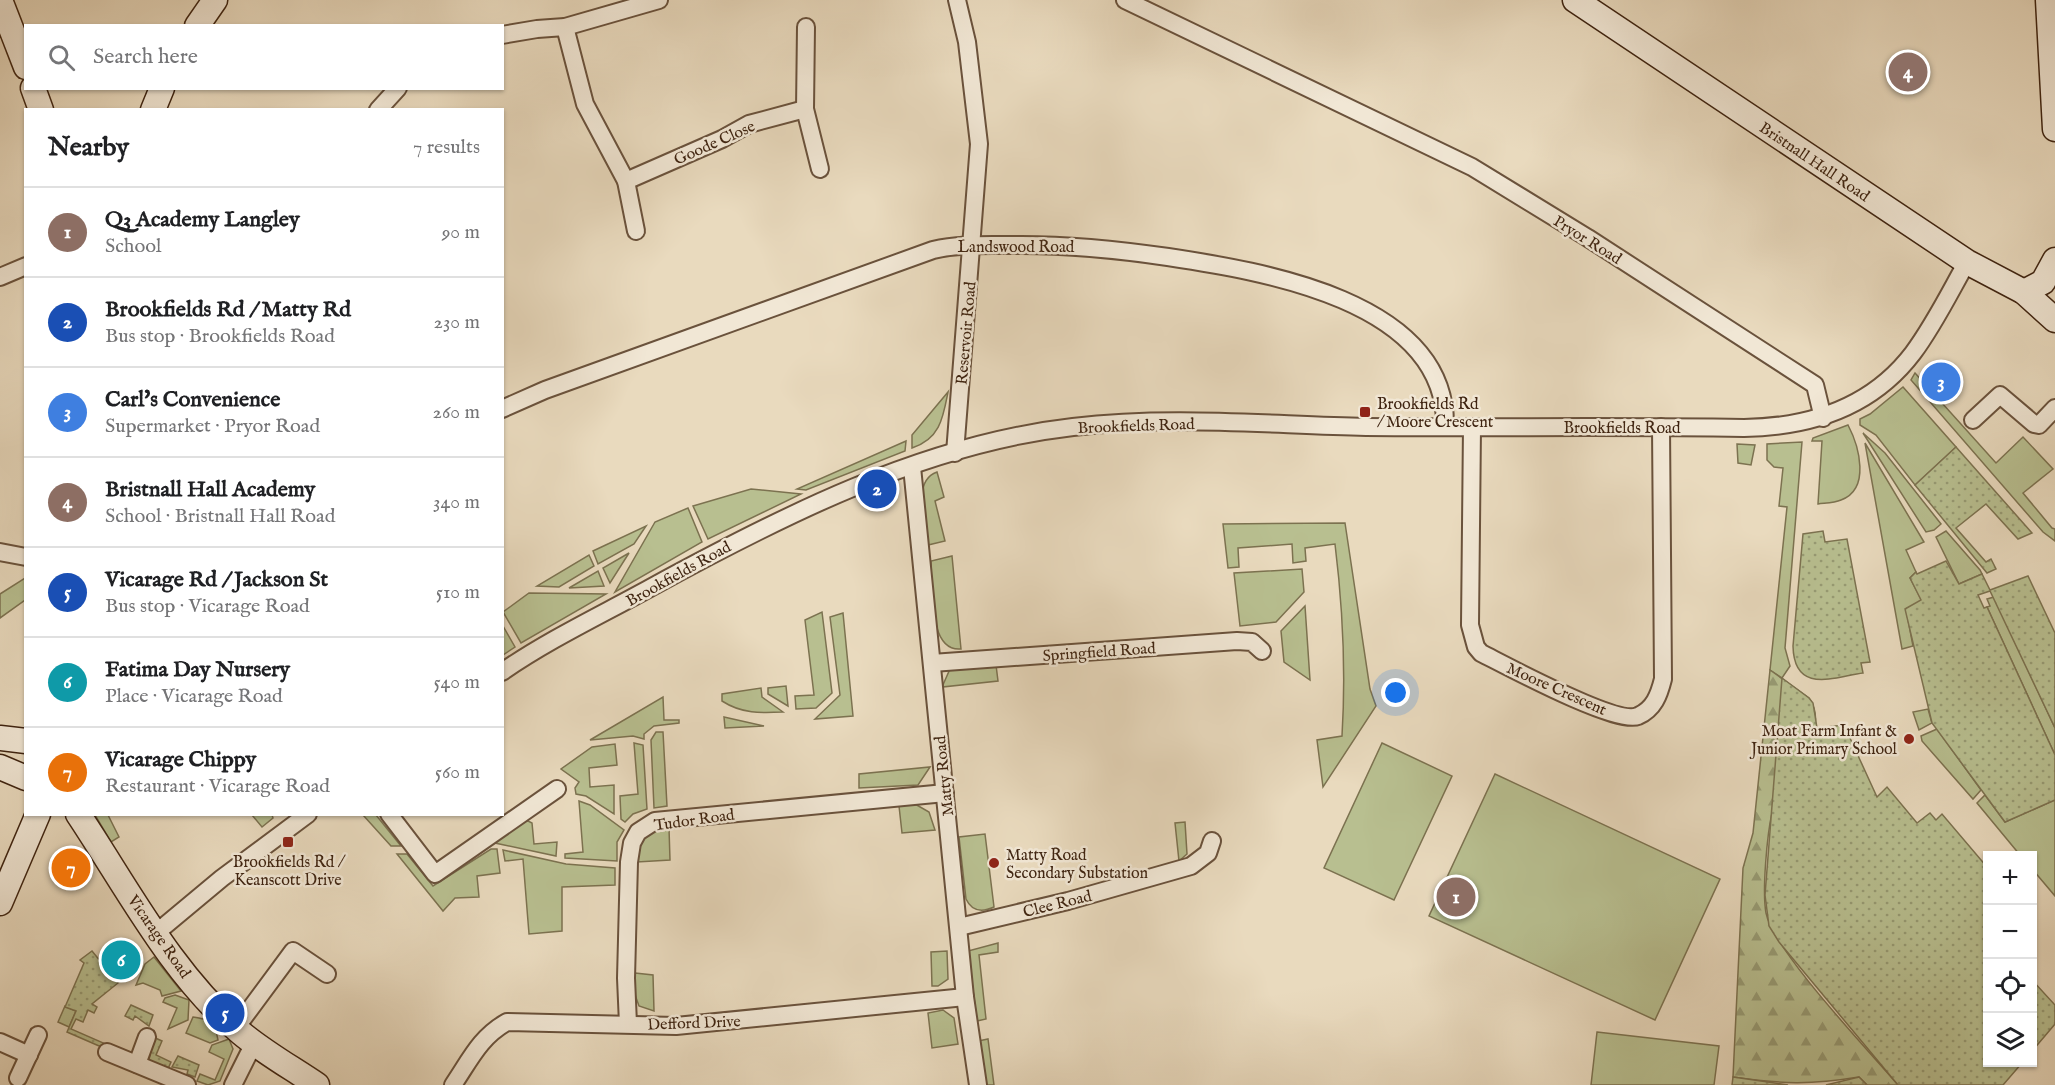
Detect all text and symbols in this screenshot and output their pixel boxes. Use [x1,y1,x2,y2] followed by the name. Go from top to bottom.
[24,24,504,90] search box
[45,41,78,74] icon: search
[93,43,198,71] text: Search here
[1888,50,1928,94] pin: 4
[671,117,758,171] street label: Goode Close
[1755,118,1873,207] street label: Bristnall Hall Road
[48,131,129,164] text: Nearby
[413,135,480,160] text: 7 results
[105,206,300,234] text: Q3 Academy Langley
[1549,212,1625,270] street label: Pryor Road
[64,220,71,245] text: 1
[442,220,480,245] text: 90 m
[105,234,161,259] text: School
[958,238,1075,258] street label: Landswood Road
[953,280,982,386] street label: Reservoir Road
[105,296,351,324] text: Brookfields Rd / Matty Rd
[63,310,72,335] text: 2
[434,310,480,335] text: 230 m
[105,324,335,349] text: Bus stop · Brookfields Road
[1922,360,1960,404] pin: 3
[105,386,280,414] text: Carl's Convenience
[1377,395,1494,433] place label: Brookfields Rd / Moore Crescent
[64,400,71,425] text: 3
[433,400,480,425] text: 260 m
[1358,405,1372,419] marker: Brookfields Rd / Moore Crescent
[105,414,320,439] text: Supermarket · Pryor Road
[1077,415,1195,439] street label: Brookfields Road
[1564,419,1681,439] street label: Brookfields Road
[858,466,896,512] pin: 2
[105,476,315,504] text: Bristnall Hall Academy
[63,490,72,515] text: 4
[433,490,480,515] text: 340 m
[105,504,335,529] text: School · Bristnall Hall Road
[623,537,735,612] street label: Brookfields Road
[105,566,328,594] text: Vicarage Rd / Jackson St
[64,580,71,605] text: 5
[436,580,480,605] text: 510 m
[105,594,310,619] text: Bus stop · Vicarage Road
[1042,639,1157,667] street label: Springfield Road
[105,656,290,684] text: Fatima Day Nursery
[1503,659,1610,721] street label: Moore Crescent
[63,670,72,695] text: 6
[433,670,480,695] text: 540 m
[1381,678,1410,707] your location
[105,684,283,709] text: Place · Vicarage Road
[1749,722,1898,760] place label: Moat Farm Infant & Junior Primary School
[1902,732,1916,746] marker: Moat Farm Infant & Junior Primary School
[931,734,959,817] street label: Matty Road
[105,746,256,774] text: Vicarage Chippy
[63,760,72,785] text: 7
[435,760,480,785] text: 560 m
[105,774,330,799] text: Restaurant · Vicarage Road
[653,805,736,837] street label: Tudor Road
[281,835,295,849] marker: Brookfields Rd / Keanscott Drive
[52,846,90,890] pin: 7
[1006,846,1149,884] place label: Matty Road Secondary Substation
[1983,851,2037,1067] map controls
[1983,851,2037,905] button: +
[233,853,346,891] place label: Brookfields Rd / Keanscott Drive
[987,856,1001,870] marker: Matty Road Secondary Substation
[1436,874,1476,920] pin: 1
[1021,887,1094,923] street label: Clee Road
[122,891,195,983] street label: Vicarage Road
[1983,905,2037,959] button: −
[102,938,140,982] pin: 6
[1983,959,2037,1013] button: locate
[206,990,244,1036] pin: 5
[647,1012,741,1036] street label: Defford Drive
[1983,1013,2037,1067] button: layers

